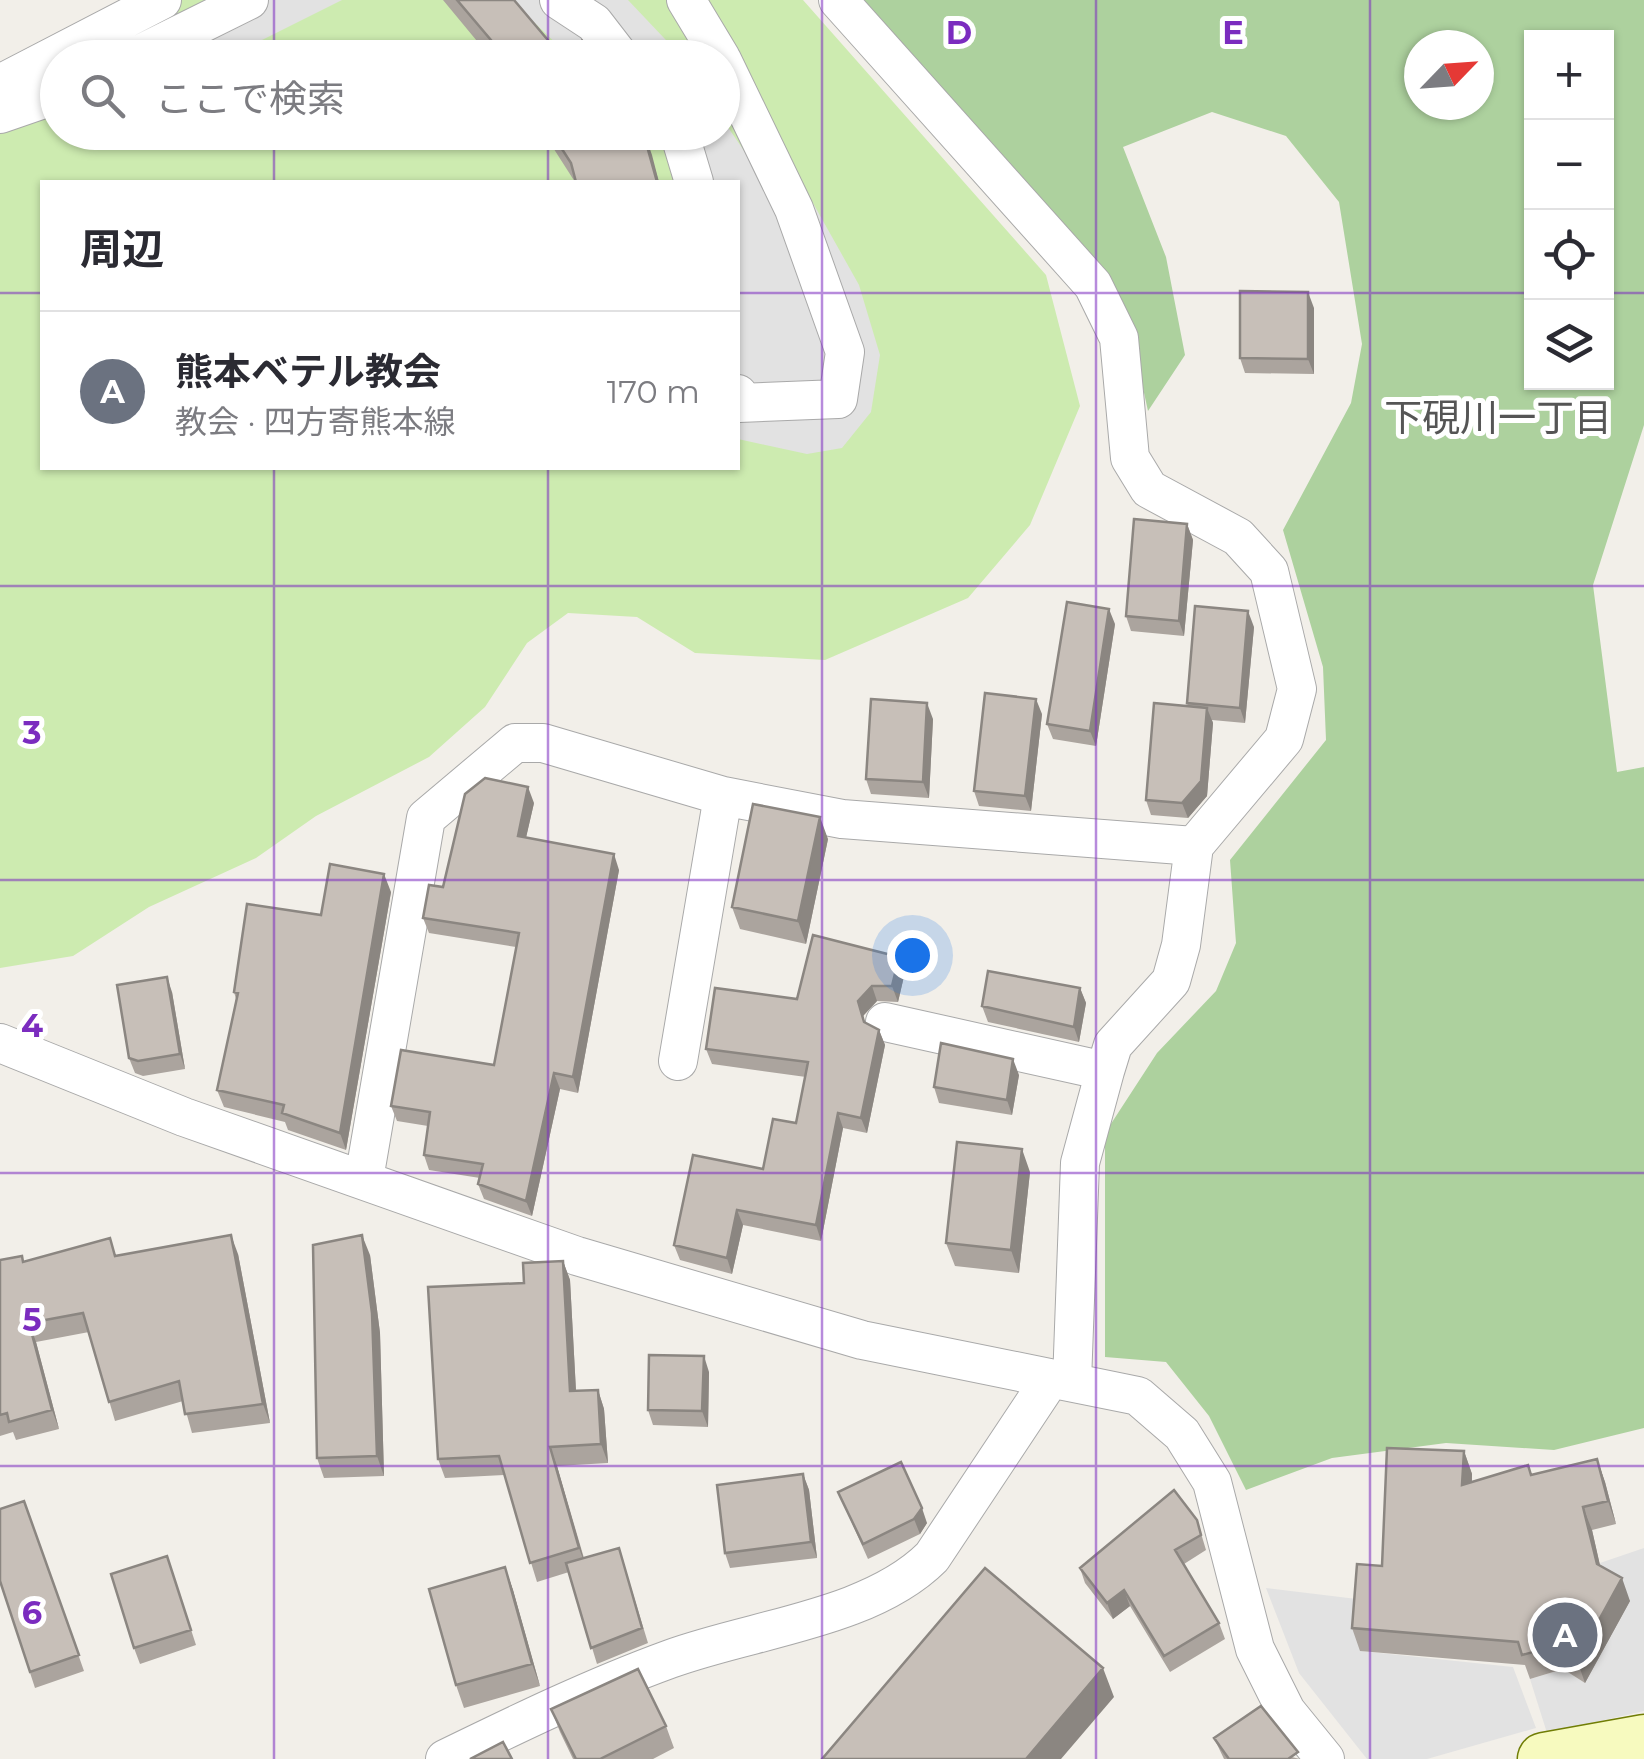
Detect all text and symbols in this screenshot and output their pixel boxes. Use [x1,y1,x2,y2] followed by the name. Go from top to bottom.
[946,13,972,52] text: D
[1222,13,1244,52] text: E
[1404,30,1494,120] north arrow
[1524,30,1614,390] map controls
[1524,30,1614,120] button: +
[40,40,740,150] search box
[75,68,130,123] icon: search
[155,75,345,122] text: ここで検索
[1524,120,1614,210] button: −
[1524,210,1614,300] button: locate
[80,223,164,275] text: 周辺
[1524,300,1614,390] button: layers
[175,348,441,395] text: 熊本ベテル教会
[100,372,125,411] text: A
[607,372,700,411] text: 170 m
[1384,394,1612,441] district label: 下硯川一丁目
[175,402,456,441] text: 教会 · 四方寄熊本線
[22,713,41,752] text: 3
[887,930,938,981] your location
[21,1006,43,1045] text: 4
[22,1300,42,1339] text: 5
[22,1593,42,1632] text: 6
[1532,1598,1598,1672] pin: A

